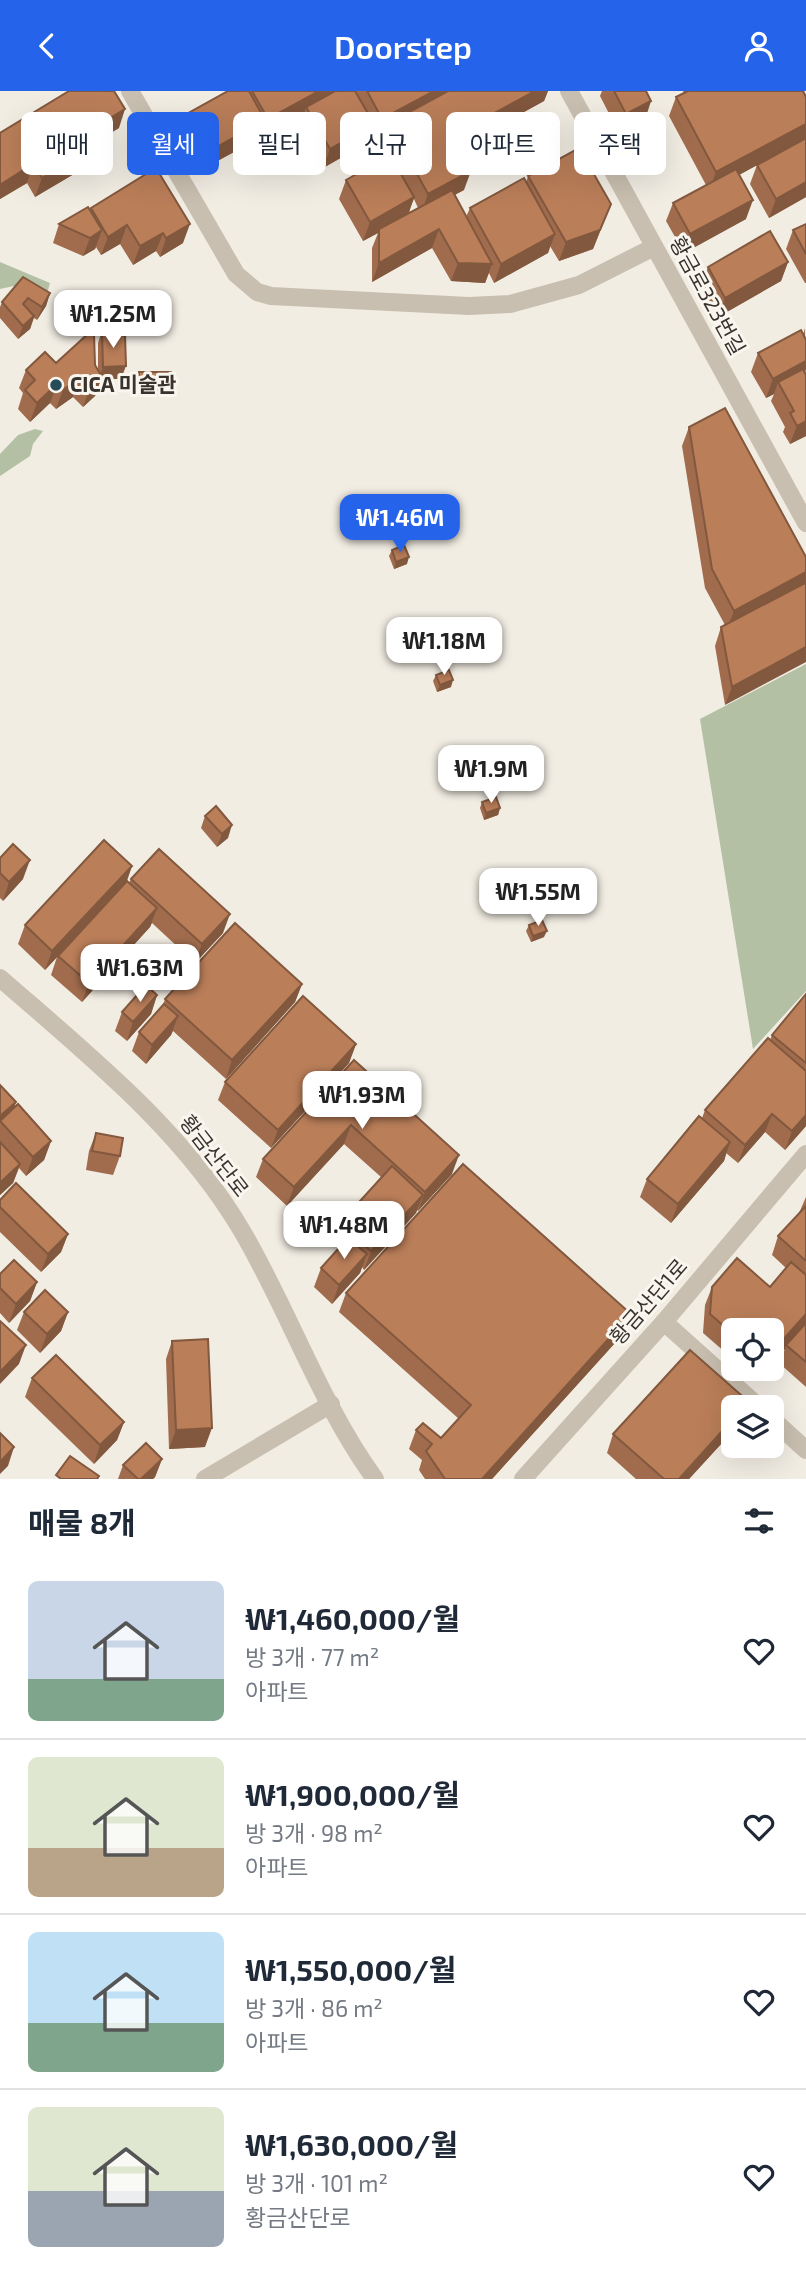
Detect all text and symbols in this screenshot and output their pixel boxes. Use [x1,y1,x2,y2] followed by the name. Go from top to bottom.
[28,27,66,65] icon: back
[334,27,472,65] text: Doorstep
[740,27,778,65] icon: person
[21,112,113,175] chip: 매매
[127,112,219,175] chip: 월세
[233,112,326,175] chip: 필터
[340,112,432,175] chip: 신규
[446,112,560,175] chip: 아파트
[574,112,666,175] chip: 주택
[665,232,751,359] street label: 황금로323번길
[56,291,170,350] pin: ₩1.25M
[70,299,156,327] text: ₩1.25M
[70,371,177,396] place label: CICA 미술관
[48,377,64,393] marker: CICA 미술관
[343,495,457,554] pin: ₩1.46M
[356,503,444,531] text: ₩1.46M
[387,617,501,677] pin: ₩1.18M
[402,626,486,654] text: ₩1.18M
[442,745,540,805] pin: ₩1.9M
[454,754,528,782] text: ₩1.9M
[481,869,595,928] pin: ₩1.55M
[495,877,581,905] text: ₩1.55M
[83,944,197,1004] pin: ₩1.63M
[97,953,183,981] text: ₩1.63M
[305,1072,419,1131] pin: ₩1.93M
[319,1080,405,1108] text: ₩1.93M
[176,1109,255,1201] street label: 황금산단로
[287,1201,401,1261] pin: ₩1.48M
[299,1210,389,1238] text: ₩1.48M
[604,1253,692,1349] street label: 황금산단1로
[721,1318,784,1458] map controls
[721,1318,784,1381] button: locate
[721,1395,784,1458] button: layers
[740,1502,778,1540] icon: filters
[28,1504,136,1540] text: 매물 8개
[245,1600,460,1636] text: ₩1,460,000/월
[84,1609,168,1693] icon: home
[740,1632,778,1670] icon: heart
[245,1643,379,1671] text: 방 3개 · 77 m²
[245,1677,308,1705] text: 아파트
[245,1776,460,1812] text: ₩1,900,000/월
[84,1785,168,1869] icon: home
[740,1808,778,1846] icon: heart
[245,1819,383,1847] text: 방 3개 · 98 m²
[245,1853,308,1881] text: 아파트
[245,1951,456,1987] text: ₩1,550,000/월
[84,1960,168,2044] icon: home
[740,1983,778,2021] icon: heart
[245,1994,383,2022] text: 방 3개 · 86 m²
[245,2028,308,2056] text: 아파트
[245,2126,458,2162] text: ₩1,630,000/월
[84,2135,168,2219] icon: home
[740,2158,778,2196] icon: heart
[245,2169,388,2197] text: 방 3개 · 101 m²
[245,2203,351,2231] text: 황금산단로

